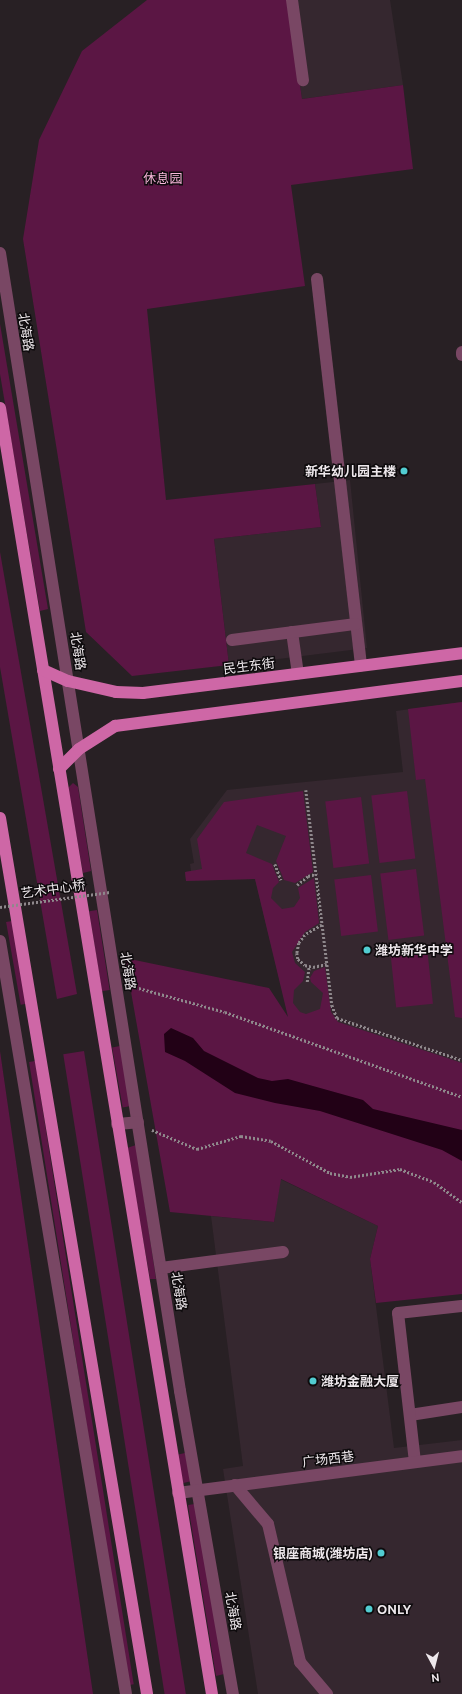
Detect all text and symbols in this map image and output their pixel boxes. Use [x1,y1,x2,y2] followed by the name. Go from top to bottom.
[144,170,182,186] park label: 休息园
[15,312,37,352] street label: 北海路
[305,463,396,479] place label: 新华幼儿园主楼
[399,466,409,476] marker: 新华幼儿园主楼
[67,631,89,671] street label: 北海路
[222,655,276,677] street label: 民生东街
[20,877,86,901] street label: 艺术中心桥
[375,942,453,958] place label: 潍坊新华中学
[362,945,372,955] marker: 潍坊新华中学
[117,951,139,991] street label: 北海路
[168,1271,190,1311] street label: 北海路
[321,1373,399,1389] place label: 潍坊金融大厦
[308,1376,318,1386] marker: 潍坊金融大厦
[301,1448,355,1470] street label: 广场西巷
[273,1545,373,1561] place label: 银座商城(潍坊店)
[376,1548,386,1558] marker: 银座商城(潍坊店)
[222,1590,244,1632] street label: 北海路
[377,1601,411,1617] place label: ONLY
[364,1604,374,1614] marker: ONLY
[414,1646,454,1686] north arrow
[431,1671,440,1684] text: N

